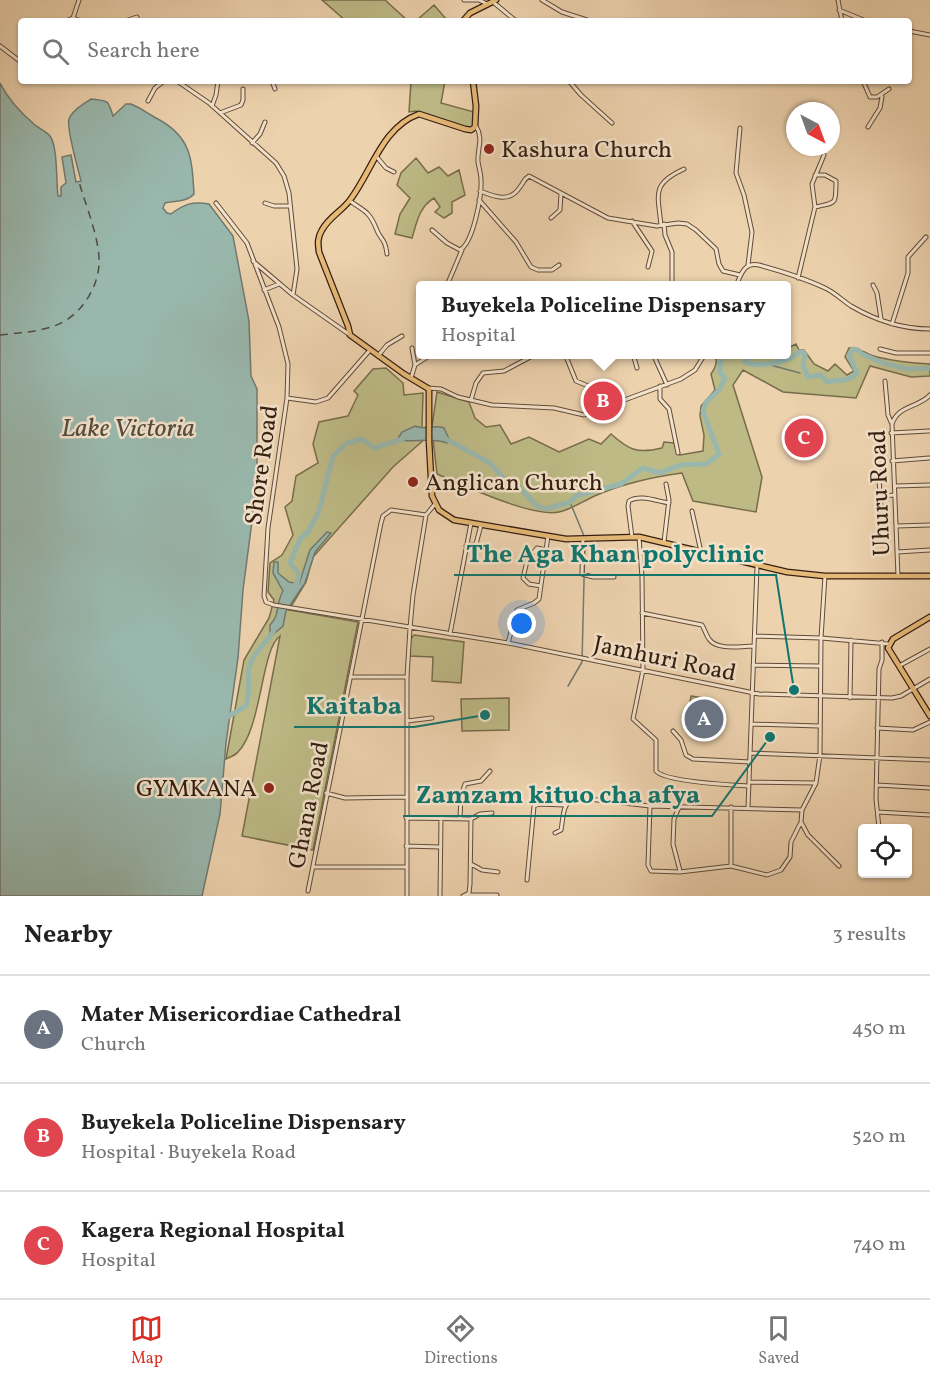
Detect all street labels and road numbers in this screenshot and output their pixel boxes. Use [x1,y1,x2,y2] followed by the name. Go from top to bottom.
[238,403,288,527] street label: Shore Road
[862,429,900,557] street label: Uhuru Road
[590,628,739,692] street label: Jamhuri Road
[281,739,339,872] street label: Ghana Road

